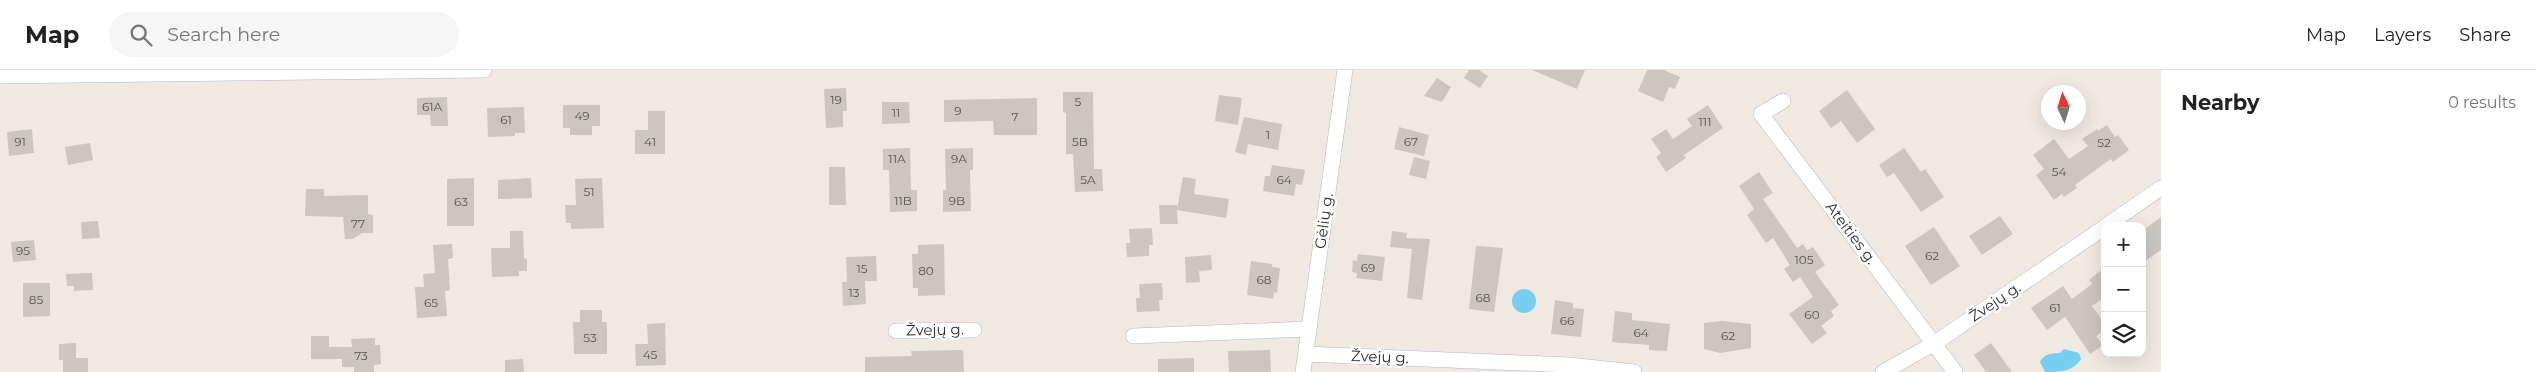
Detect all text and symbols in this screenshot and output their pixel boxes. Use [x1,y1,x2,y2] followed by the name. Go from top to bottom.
[109,12,459,57] search box
[25,20,79,49] text: Map
[127,21,155,49] icon: search
[167,23,280,46] text: Search here
[2306,24,2346,46] text: Map
[2374,24,2431,46] text: Layers
[2459,24,2511,46] text: Share
[2041,85,2086,130] north arrow
[2181,90,2260,115] text: Nearby
[830,92,842,107] house number: 19
[2448,93,2516,112] text: 0 results
[1075,94,1082,109] house number: 5
[422,99,443,114] house number: 61A
[954,103,962,118] house number: 9
[892,105,900,120] house number: 11
[574,108,590,123] house number: 49
[1011,109,1019,124] house number: 7
[500,112,512,127] house number: 61
[1699,114,1712,129] house number: 111
[1266,127,1270,142] house number: 1
[14,134,26,149] house number: 91
[644,134,656,149] house number: 41
[1072,134,1088,149] house number: 5B
[1404,134,1418,149] house number: 67
[2097,135,2111,150] house number: 52
[888,151,906,166] house number: 11A
[951,151,967,166] house number: 9A
[2052,164,2066,179] house number: 54
[1080,172,1096,187] house number: 5A
[1276,172,1292,187] house number: 64
[583,184,595,199] house number: 51
[1310,192,1337,250] street label: Gėlių g.
[894,193,912,208] house number: 11B
[949,193,965,208] house number: 9B
[454,194,468,209] house number: 63
[1822,198,1881,268] street label: Ateities g.
[351,216,365,231] house number: 77
[2101,222,2146,357] map controls
[2101,222,2146,267] button: +
[16,243,30,258] house number: 95
[1925,248,1939,263] house number: 62
[1794,252,1814,267] house number: 105
[1361,260,1375,275] house number: 69
[856,261,868,276] house number: 15
[918,263,934,278] house number: 80
[2101,267,2146,312] button: −
[1257,272,1272,287] house number: 68
[1965,277,2024,326] street label: Žvejų g.
[848,285,860,300] house number: 13
[1476,290,1491,305] house number: 68
[29,292,43,307] house number: 85
[424,295,438,310] house number: 65
[2049,300,2061,315] house number: 61
[1804,307,1820,322] house number: 60
[2101,312,2146,357] button: layers
[1560,313,1574,328] house number: 66
[906,319,964,340] street label: Žvejų g.
[1633,325,1649,340] house number: 64
[1721,328,1735,343] house number: 62
[583,330,597,345] house number: 53
[1351,346,1409,367] street label: Žvejų g.
[643,347,658,362] house number: 45
[354,348,368,363] house number: 73

